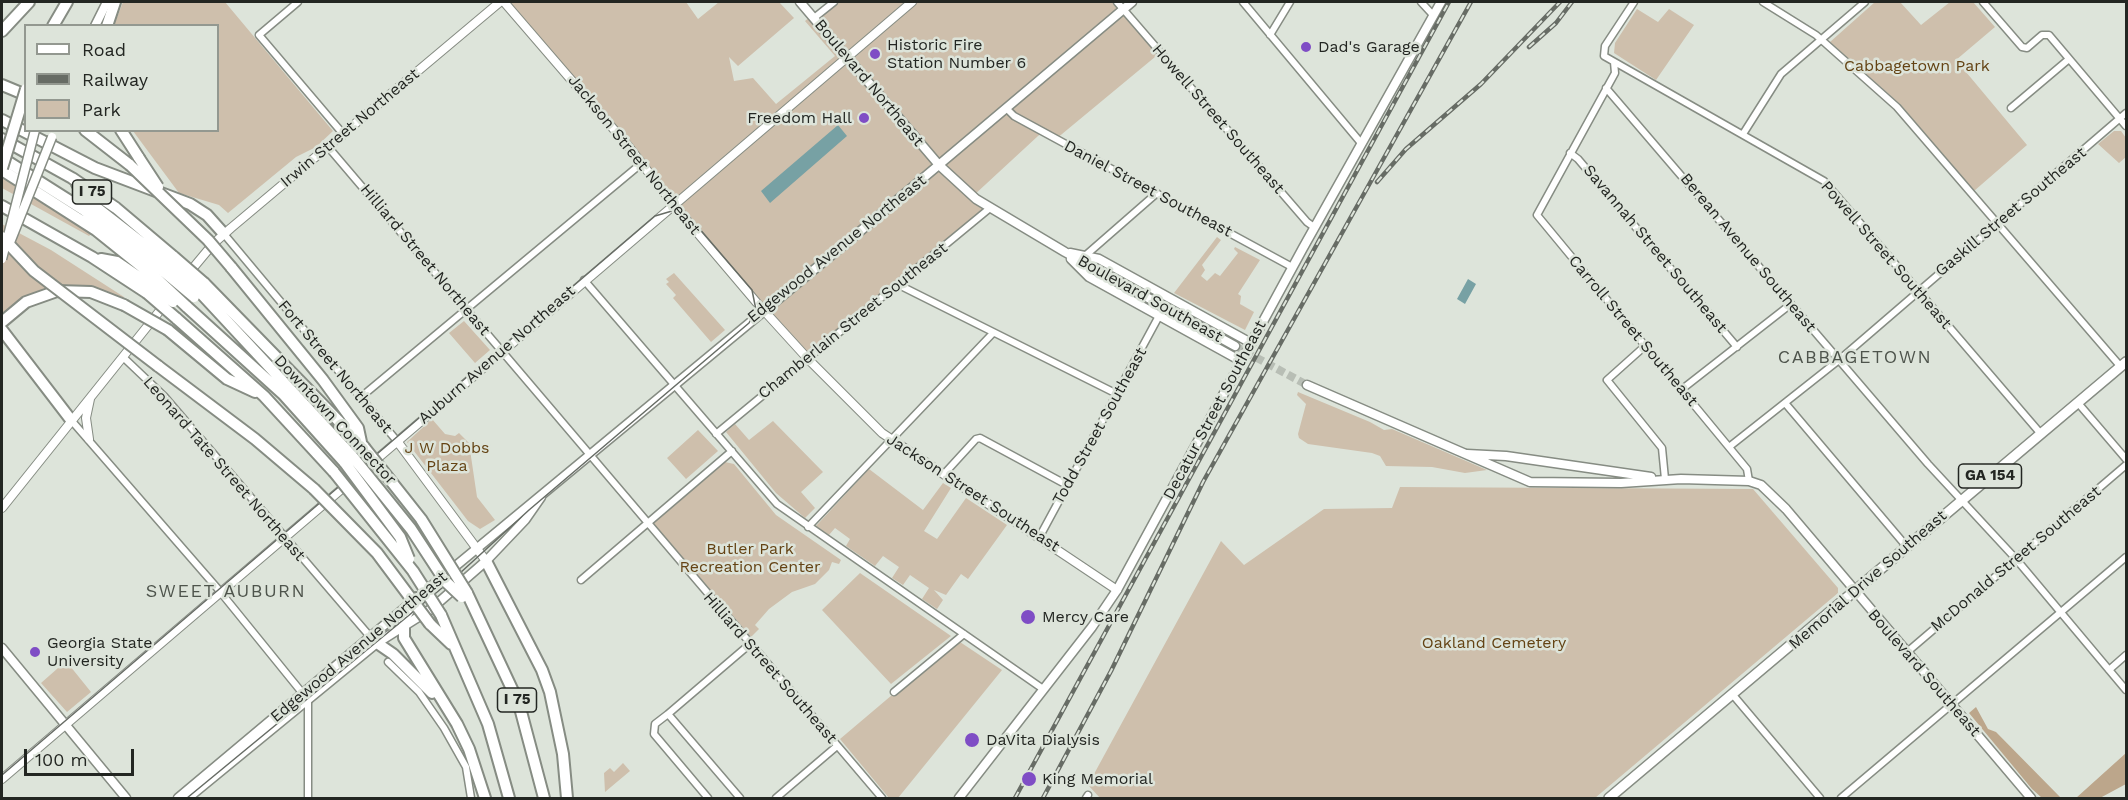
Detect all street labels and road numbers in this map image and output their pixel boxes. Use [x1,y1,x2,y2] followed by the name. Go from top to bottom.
[810,16,928,150] street label: Boulevard Northeast
[1148,40,1288,198] street label: Howell Street Southeast
[277,64,423,192] street label: Irwin Street Northeast
[564,71,704,239] street label: Jackson Street Northeast
[1061,136,1235,242] street label: Daniel Street Southeast
[1932,143,2090,281] street label: Gaskill Street Southeast
[1579,161,1731,337] street label: Savannah Street Southeast
[1676,170,1820,336] street label: Berean Avenue Southeast
[744,171,930,327] street label: Edgewood Avenue Northeast
[1816,177,1956,333] street label: Powell Street Southeast
[72,180,112,204] road number: I 75
[356,180,494,340] street label: Hilliard Street Northeast
[755,239,951,403] street label: Chamberlain Street Southeast
[1074,251,1226,347] street label: Boulevard Southeast
[1564,252,1702,410] street label: Carroll Street Southeast
[415,282,579,428] street label: Auburn Avenue Northeast
[274,297,396,437] street label: Fort Street Northeast
[1159,317,1271,503] street label: Decatur Street Southeast
[1049,344,1151,508] street label: Todd Street Southeast
[270,351,400,489] street label: Downtown Connector
[139,373,309,565] street label: Leonard Tate Street Northeast
[883,430,1063,556] street label: Jackson Street Southeast
[1958,464,2022,488] road number: GA 154
[1927,482,2105,636] street label: McDonald Street Southeast
[1785,506,1951,654] street label: Memorial Drive Southeast
[267,567,451,727] street label: Edgewood Avenue Northeast
[699,588,841,748] street label: Hilliard Street Southeast
[1863,605,1985,741] street label: Boulevard Southeast
[498,688,536,712] road number: I 75

